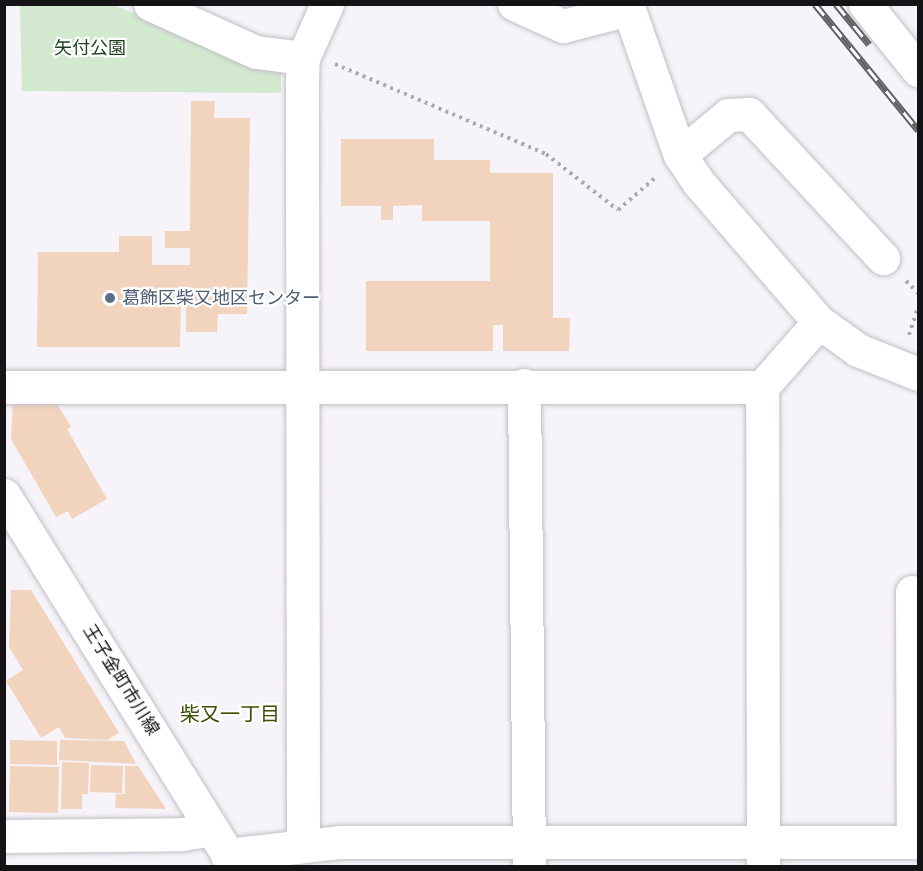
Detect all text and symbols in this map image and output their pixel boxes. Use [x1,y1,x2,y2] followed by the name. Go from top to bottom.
[54,37,126,59] park label: 矢付公園
[122,287,320,309] place label: 葛飾区柴又地区センター
[103,291,117,305] marker: 葛飾区柴又地区センター
[78,621,164,739] street label: 王子金町市川線
[180,702,280,726] district label: 柴又一丁目

